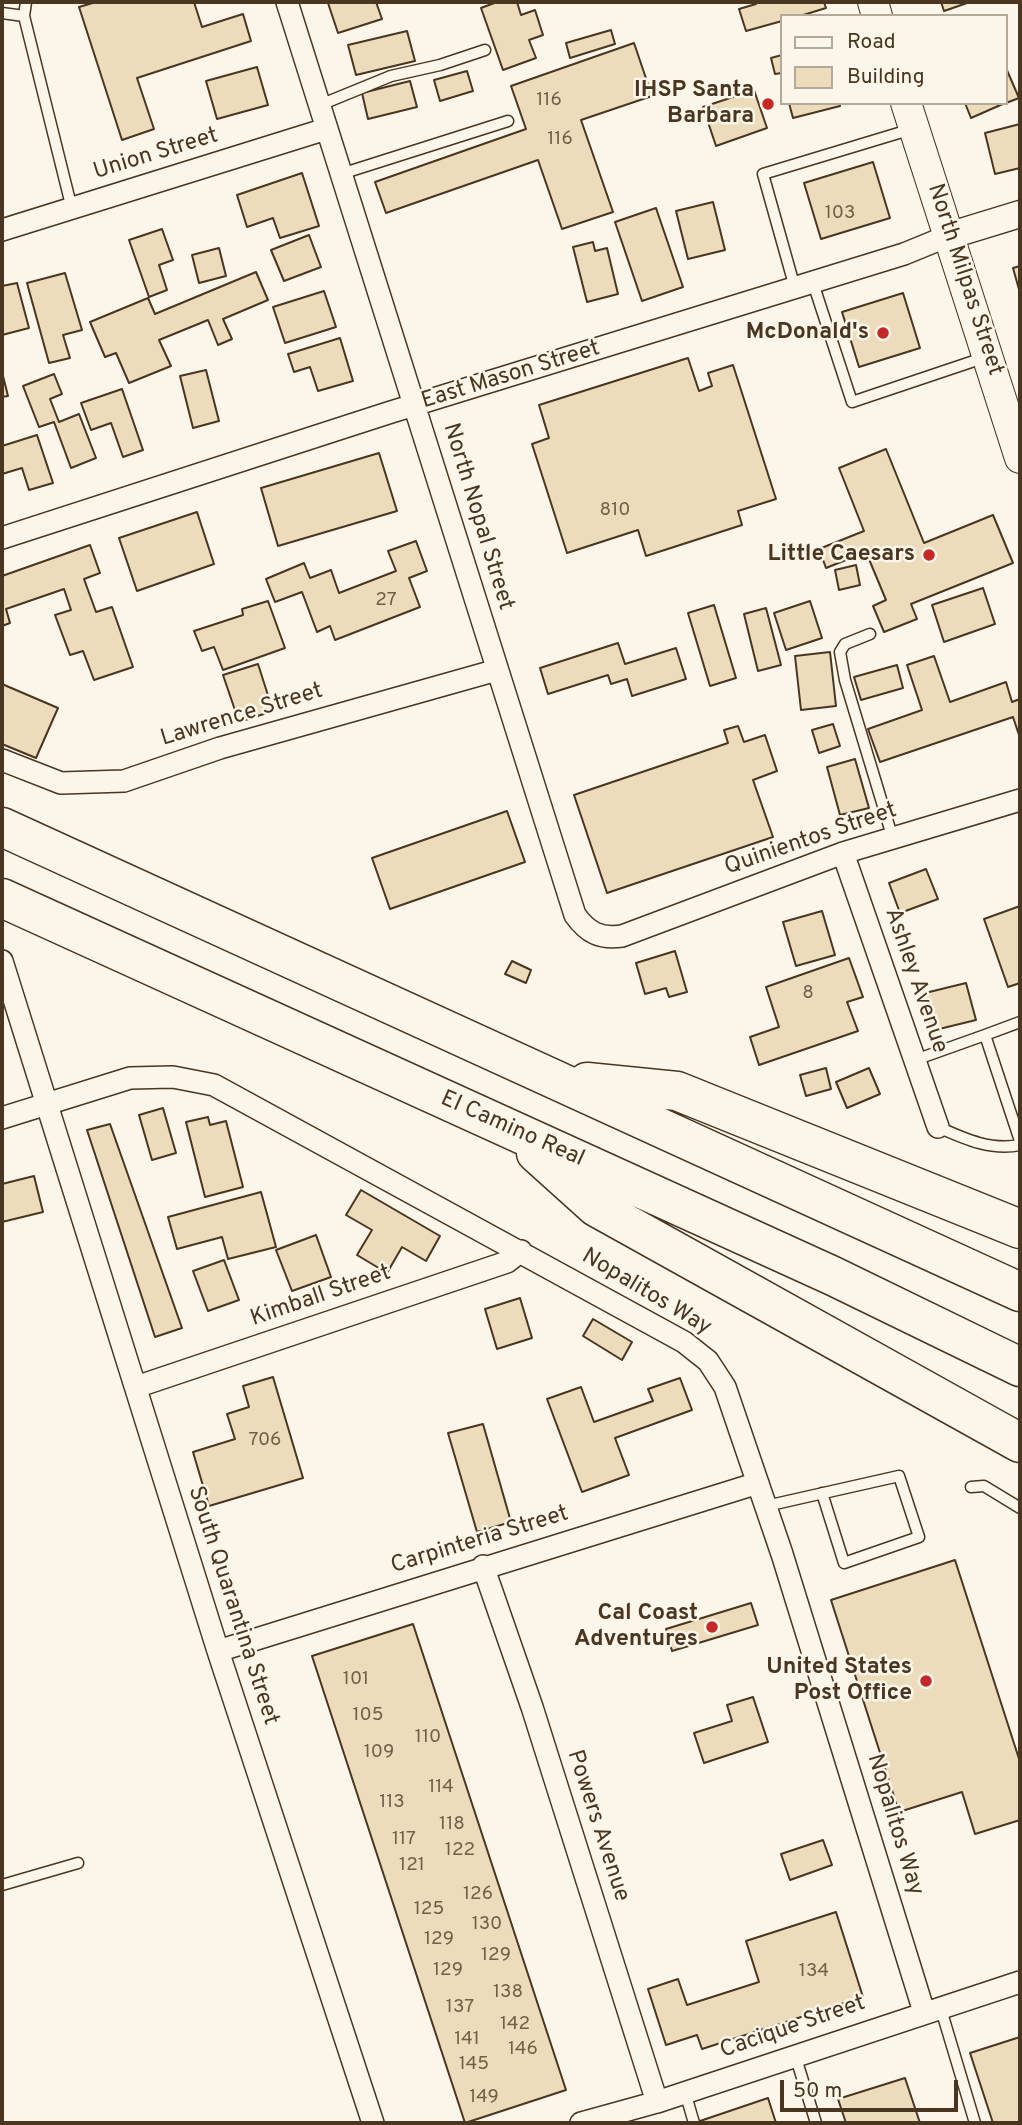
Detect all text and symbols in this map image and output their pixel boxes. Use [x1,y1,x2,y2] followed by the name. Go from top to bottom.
[780,14,1008,105] legend
[847,29,896,56] text: Road
[847,64,925,91] text: Building
[634,77,754,131] place label: IHSP Santa Barbara
[536,90,562,112] house number: 116
[760,96,776,112] marker: IHSP Santa Barbara
[90,123,222,187] street label: Union Street
[547,129,573,151] house number: 116
[920,181,1008,379] street label: North Milpas Street
[825,203,855,225] house number: 103
[746,319,869,347] place label: McDonald's
[875,325,891,341] marker: McDonald's
[418,336,604,416] street label: East Mason Street
[435,420,519,614] street label: North Nopal Street
[600,500,630,522] house number: 810
[767,541,915,569] place label: Little Caesars
[921,547,937,563] marker: Little Caesars
[375,590,397,612] house number: 27
[158,678,326,754] street label: Lawrence Street
[721,798,901,882] street label: Quinientos Street
[877,905,953,1057] street label: Ashley Avenue
[802,983,814,1005] house number: 8
[436,1086,588,1174] street label: El Camino Real
[576,1243,716,1343] street label: Nopalitos Way
[247,1260,395,1334] street label: Kimball Street
[249,1430,281,1452] house number: 706
[180,1483,284,1729] street label: South Quarantina Street
[388,1501,572,1581] street label: Carpinteria Street
[574,1600,698,1654] place label: Cal Coast Adventures
[704,1619,720,1635] marker: Cal Coast Adventures
[766,1654,912,1708] place label: United States Post Office
[343,1669,369,1691] house number: 101
[918,1673,934,1689] marker: United States Post Office
[352,1705,384,1727] house number: 105
[415,1727,441,1749] house number: 110
[364,1742,394,1764] house number: 109
[559,1747,635,1905] street label: Powers Avenue
[859,1751,929,1899] street label: Nopalitos Way
[428,1777,454,1799] house number: 114
[379,1792,405,1814] house number: 113
[439,1814,465,1836] house number: 118
[392,1829,416,1851] house number: 117
[445,1840,475,1862] house number: 122
[399,1855,425,1877] house number: 121
[463,1884,493,1906] house number: 126
[414,1899,444,1921] house number: 125
[472,1914,502,1936] house number: 130
[424,1929,454,1951] house number: 129
[481,1945,511,1967] house number: 129
[433,1960,463,1982] house number: 129
[799,1961,829,1983] house number: 134
[493,1982,523,2004] house number: 138
[717,1990,869,2066] street label: Cacique Street
[446,1997,474,2019] house number: 137
[500,2014,530,2036] house number: 142
[454,2029,480,2051] house number: 141
[508,2039,538,2061] house number: 146
[459,2054,489,2076] house number: 145
[784,2066,962,2110] scale bar
[793,2078,842,2105] text: 50 m
[469,2087,499,2109] house number: 149

